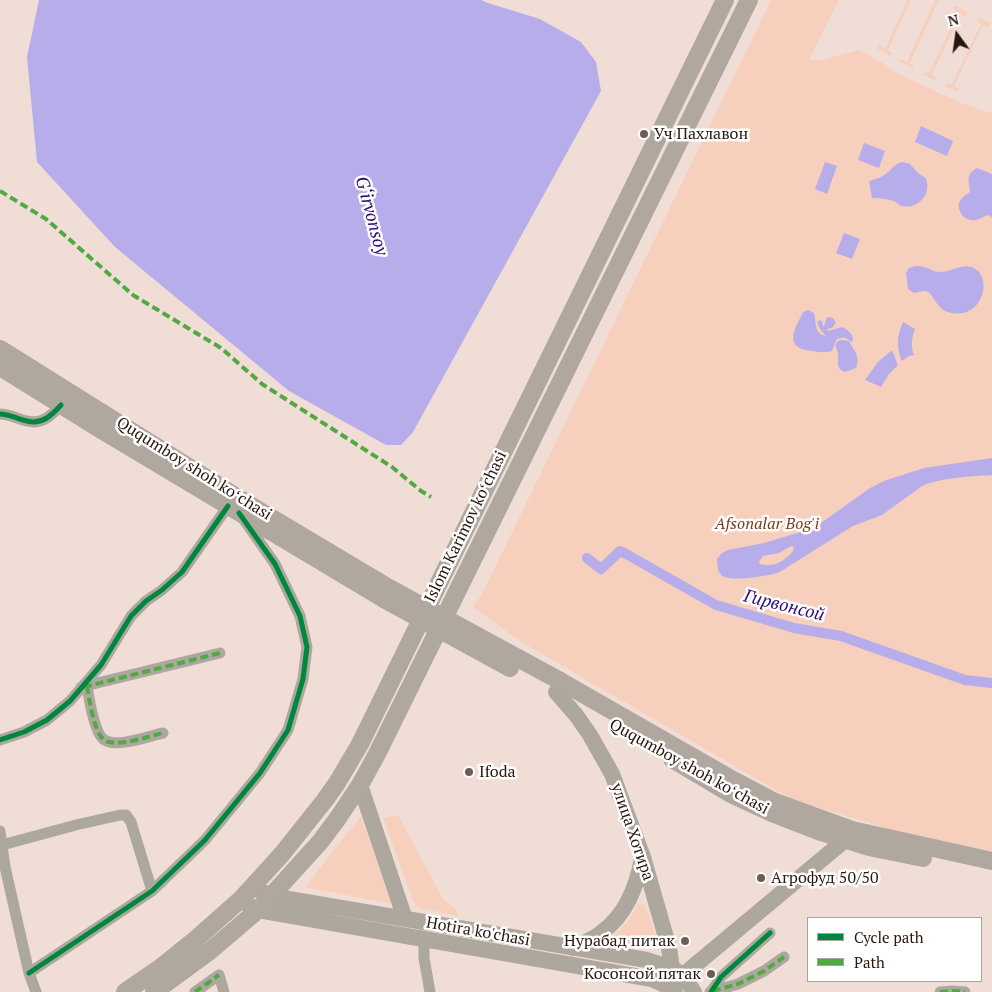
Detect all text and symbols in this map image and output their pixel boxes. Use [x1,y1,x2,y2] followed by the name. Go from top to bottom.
[946,9,961,30] text: N
[932,10,982,60] north arrow
[654,124,748,144] place label: Уч Пахлавон
[638,128,650,140] marker: Уч Пахлавон
[350,174,392,258] water label: G‘irvonsoy
[113,413,275,525] street label: Ququmboy shoh koʻchasi
[421,448,511,606] street label: Islom Karimov koʻchasi
[715,514,819,534] park label: Afsonalar Bog'i
[741,586,827,626] water label: Гирвонсой
[606,715,772,819] street label: Ququmboy shoh koʻchasi
[479,762,516,782] place label: Ifoda
[463,766,475,778] marker: Ifoda
[606,781,658,883] street label: улица Хотира
[771,868,878,888] place label: Агрофуд 50/50
[755,872,767,884] marker: Агрофуд 50/50
[425,913,531,951] street label: Hotira ko'chasi
[807,917,982,982] legend
[854,927,924,947] text: Cycle path
[564,931,675,951] place label: Нурабад питак
[679,935,691,947] marker: Нурабад питак
[854,952,885,972] text: Path
[584,964,701,984] place label: Косонсой пятак
[705,968,717,980] marker: Косонсой пятак

